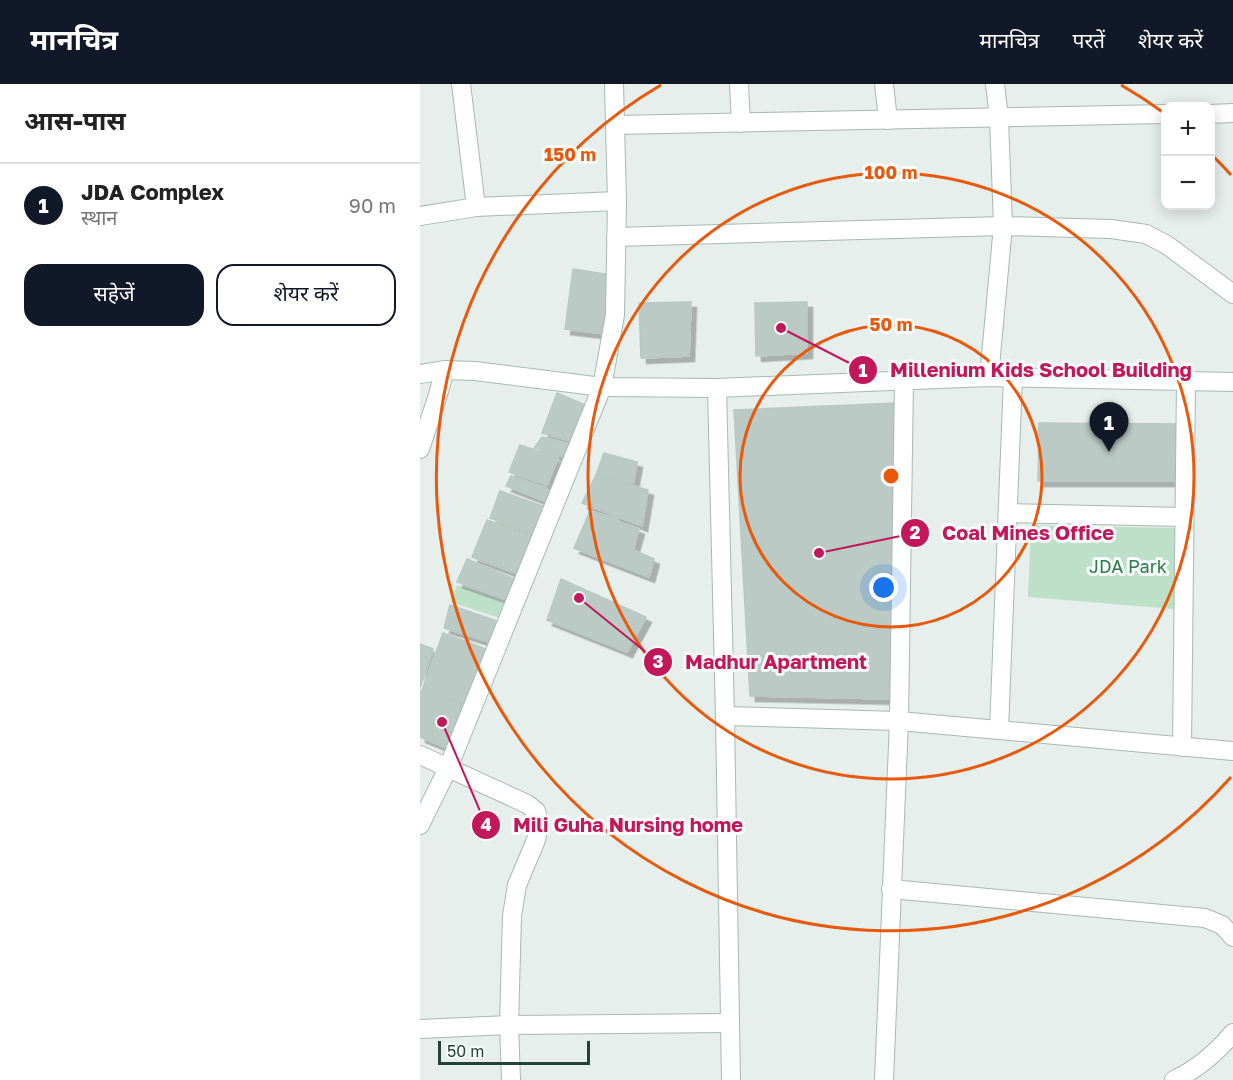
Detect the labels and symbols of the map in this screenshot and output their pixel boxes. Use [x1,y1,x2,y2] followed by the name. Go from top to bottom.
[544,143,596,165] text: 150 m
[865,161,917,183] text: 100 m
[870,313,912,335] text: 50 m
[848,351,1204,389] callout: Millenium Kids School Building
[890,357,1192,381] text: Millenium Kids School Building
[858,359,868,381] text: 1
[1090,402,1128,452] pin: 1
[881,466,901,486] centre of rings
[900,514,1126,552] callout: Coal Mines Office
[942,520,1114,544] text: Coal Mines Office
[910,521,921,543] text: 2
[1089,555,1167,577] park label: JDA Park
[869,573,898,602] your location
[643,643,879,681] callout: Madhur Apartment
[685,649,867,673] text: Madhur Apartment
[653,650,664,672] text: 3
[471,806,755,844] callout: Mili Guha Nursing home
[513,812,743,836] text: Mili Guha Nursing home
[480,813,492,835] text: 4
[438,1038,590,1066] scale bar

